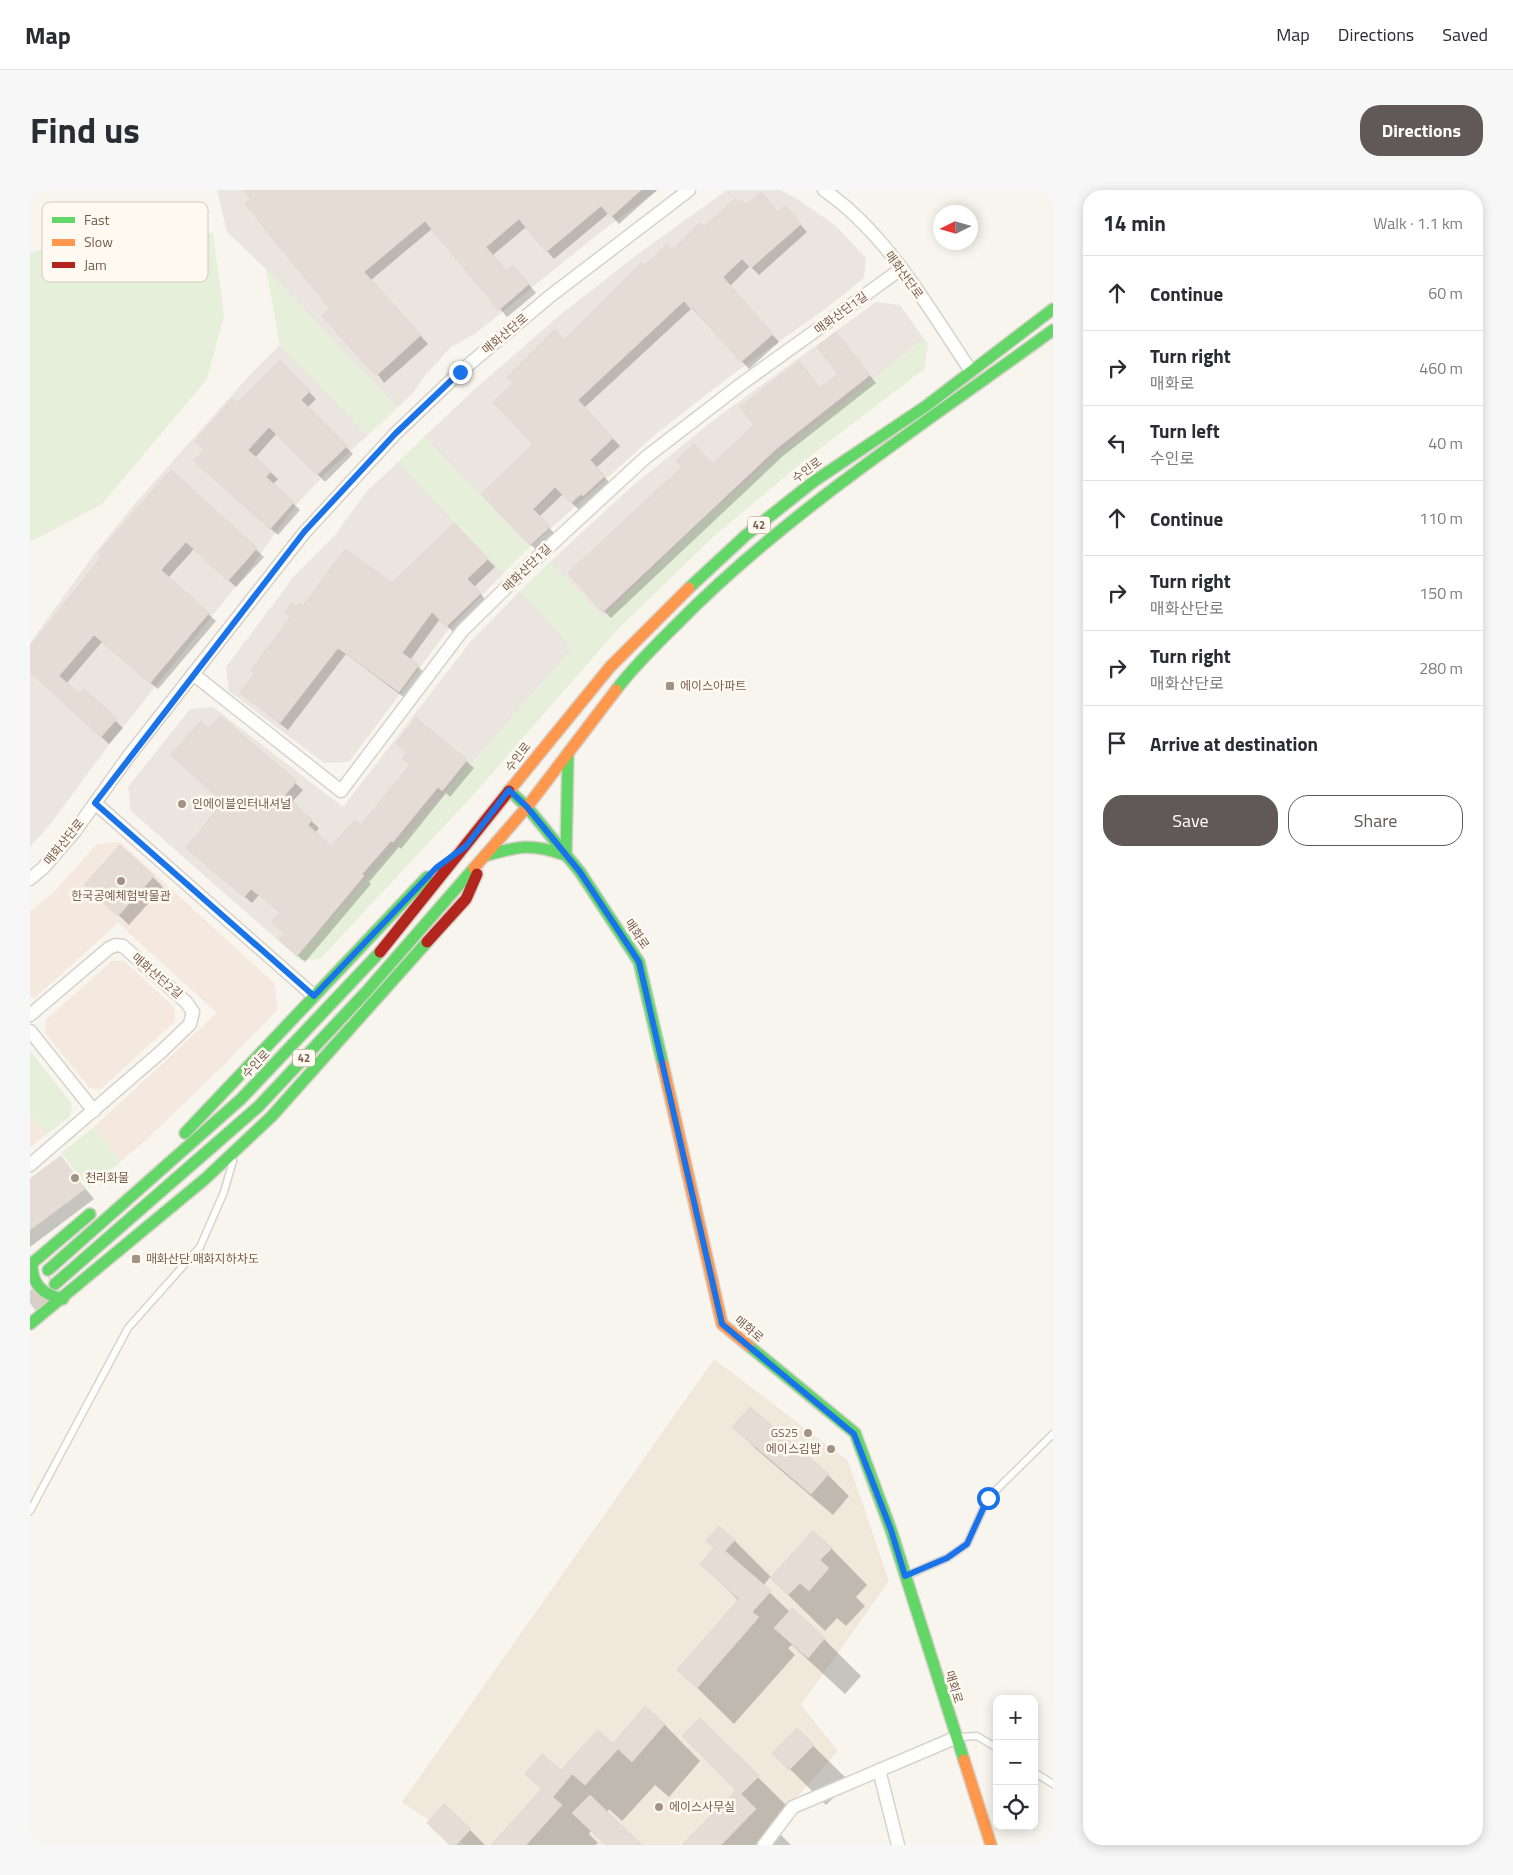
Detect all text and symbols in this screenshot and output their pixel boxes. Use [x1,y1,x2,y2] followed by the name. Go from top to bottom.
[25,17,71,53] text: Map
[1276,21,1310,48] text: Map
[1338,21,1414,48] text: Directions
[1442,21,1488,48] text: Saved
[30,103,140,157] text: Find us
[1360,105,1483,156] button: Directions
[42,202,208,282] legend
[933,205,978,250] north arrow
[1103,207,1166,239] text: 14 min
[84,209,109,230] text: Fast
[1373,211,1463,235] text: Walk · 1.1 km
[84,231,113,252] text: Slow
[880,247,928,303] street label: 매화산단로
[84,254,107,275] text: Jam
[1103,279,1131,307] icon: ahead
[1150,279,1223,308] text: Continue
[1428,281,1463,305] text: 60 m
[810,287,871,338] street label: 매화산단1길
[477,309,532,359] street label: 매화산단로
[1150,341,1231,370] text: Turn right
[1103,354,1131,382] icon: right
[1419,356,1463,380] text: 460 m
[449,361,472,384] route end
[1150,371,1194,395] text: 매화로
[1150,416,1220,445] text: Turn left
[1103,429,1131,457] icon: left
[1428,431,1463,455] text: 40 m
[1150,446,1194,470] text: 수인로
[788,452,826,487] street label: 수인로
[1103,504,1131,532] icon: ahead
[1150,504,1223,533] text: Continue
[1419,506,1463,530] text: 110 m
[748,516,770,534] road number: 42
[498,539,556,596] street label: 매화산단1길
[1150,566,1231,595] text: Turn right
[1103,579,1131,607] icon: right
[1419,581,1463,605] text: 150 m
[1150,596,1224,620] text: 매화산단로
[1150,641,1231,670] text: Turn right
[1103,654,1131,682] icon: right
[1419,656,1463,680] text: 280 m
[1150,671,1224,695] text: 매화산단로
[680,676,746,695] place label: 에이스아파트
[664,680,676,692] marker: 에이스아파트
[1103,729,1131,757] icon: arrive
[1150,729,1318,758] text: Arrive at destination
[500,738,535,776] street label: 수인로
[192,794,291,813] place label: 인에이블인터내셔널
[1103,795,1278,846] button: Save
[1288,795,1463,846] button: Share
[176,798,188,810] marker: 인에이블인터내셔널
[39,814,88,869] street label: 매화산단로
[115,875,127,887] marker: 한국공예체험박물관
[71,886,171,905] place label: 한국공예체험박물관
[620,915,655,953] street label: 매화로
[128,948,187,1003] street label: 매화산단2길
[237,1045,274,1082] street label: 수인로
[293,1050,315,1066] road number: 42
[85,1168,129,1187] place label: 천리화물
[69,1172,81,1184] marker: 천리화물
[146,1249,259,1268] place label: 매화산단.매화지하차도
[130,1253,142,1265] marker: 매화산단.매화지하차도
[731,1311,768,1347] street label: 매화로
[771,1423,798,1442] place label: GS25
[802,1427,814,1439] marker: GS25
[766,1439,821,1458] place label: 에이스김밥
[825,1443,837,1455] marker: 에이스김밥
[977,1487,1000,1510] route start
[941,1668,968,1705] street label: 매화로
[993,1695,1038,1830] map controls
[993,1695,1038,1740] button: +
[993,1740,1038,1785] button: −
[993,1785,1038,1830] button: locate
[669,1797,735,1816] place label: 에이스사무실
[653,1801,665,1813] marker: 에이스사무실

